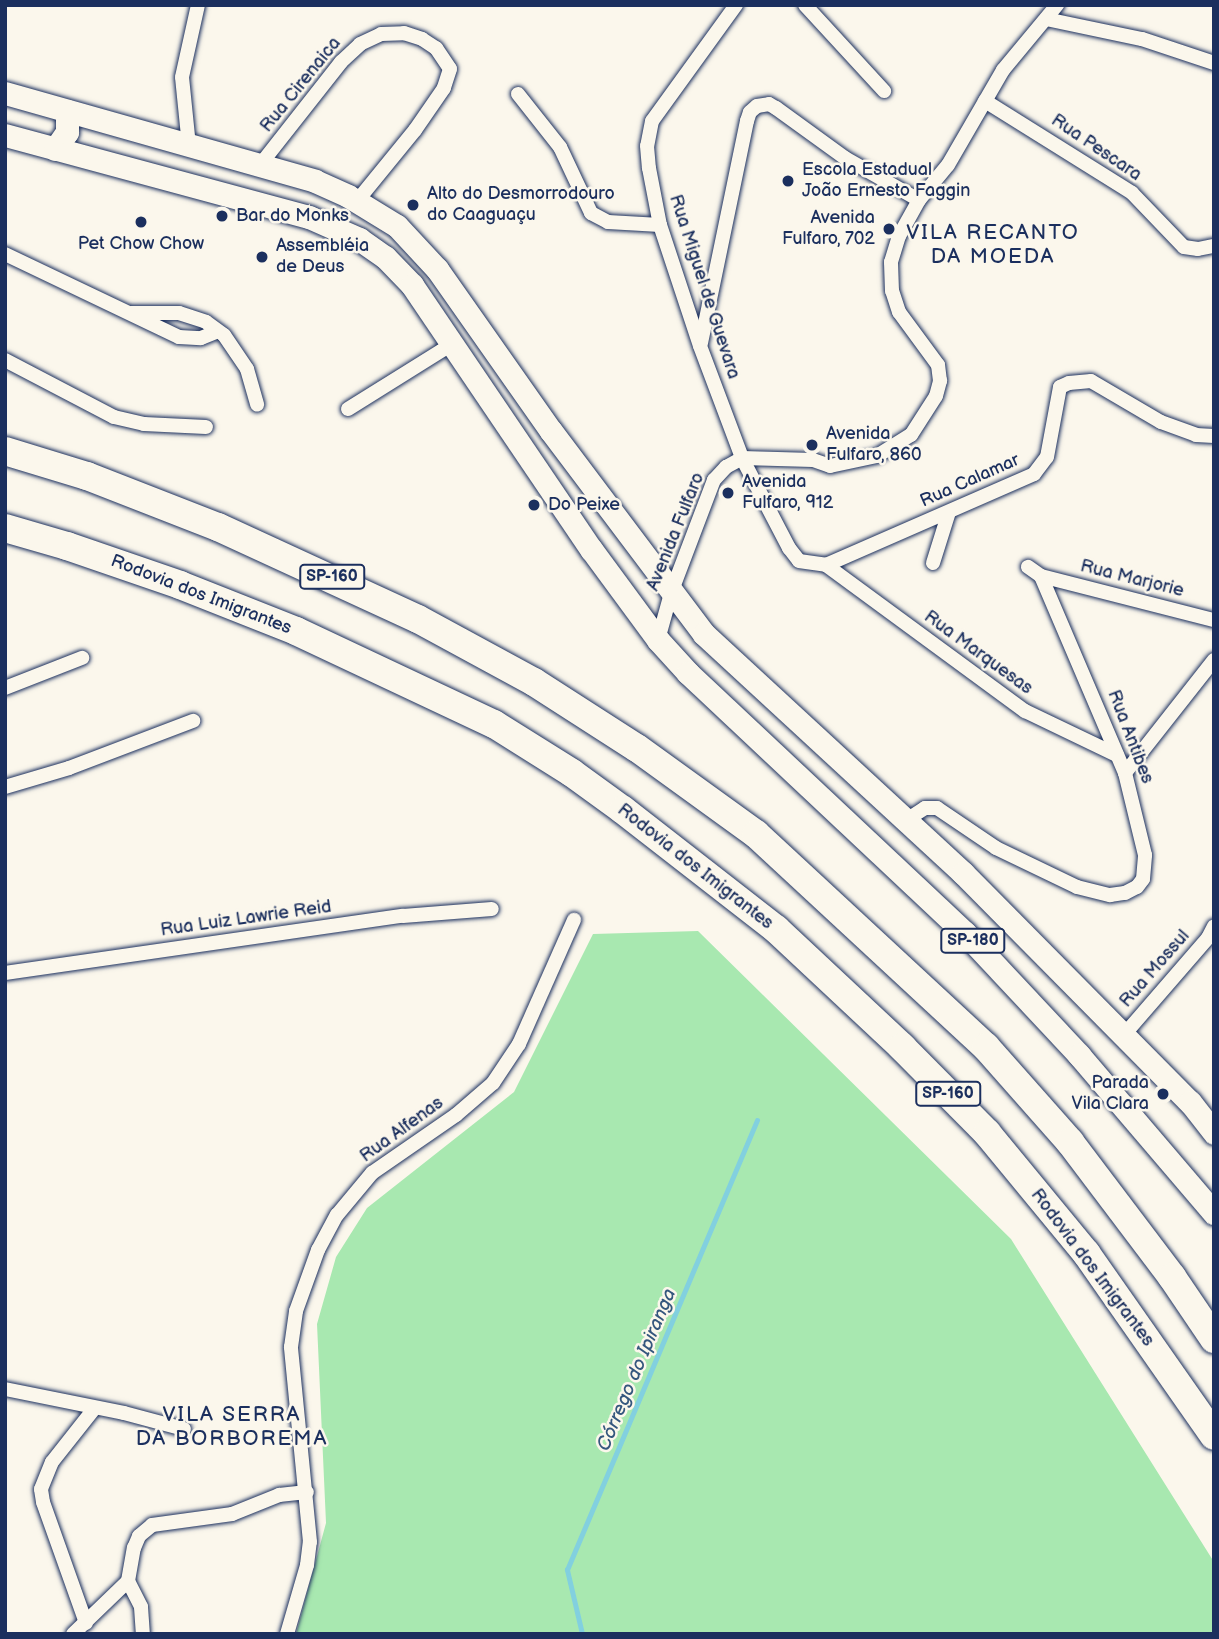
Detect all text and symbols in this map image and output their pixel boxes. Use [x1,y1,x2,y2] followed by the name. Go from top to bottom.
[256,33,346,137] street label: Rua Cirenaica
[1047,110,1145,186] street label: Rua Pescara
[802,160,970,202] place label: Escola Estadual João Ernesto Faggin
[780,173,796,189] marker: Escola Estadual João Ernesto Faggin
[427,184,615,227] place label: Alto do Desmorrodouro do Caaguaçu
[664,192,744,382] street label: Rua Miguel de Guevara
[405,197,421,213] marker: Alto do Desmorrodouro do Caaguaçu
[236,205,349,227] place label: Bar do Monks
[214,208,230,224] marker: Bar do Monks
[782,208,875,250] place label: Avenida Fulfaro, 702
[133,214,149,230] marker: Pet Chow Chow
[908,220,1078,270] district label: VILA RECANTO DA MOEDA
[881,221,897,237] marker: Avenida Fulfaro, 702
[78,233,204,255] place label: Pet Chow Chow
[276,236,369,278] place label: Assembléia de Deus
[254,249,270,265] marker: Assembléia de Deus
[826,424,922,466] place label: Avenida Fulfaro, 860
[804,437,820,453] marker: Avenida Fulfaro, 860
[917,449,1023,513] street label: Rua Calamar
[643,470,709,594] street label: Avenida Fulfaro
[742,472,833,514] place label: Avenida Fulfaro, 912
[720,485,736,501] marker: Avenida Fulfaro, 912
[548,494,620,516] place label: Do Peixe
[526,497,542,513] marker: Do Peixe
[108,551,294,639] street label: Rodovia dos Imigrantes
[1078,556,1186,602] street label: Rua Marjorie
[299,564,365,590] road number: SP-160
[919,606,1037,700] street label: Rua Marquesas
[1102,687,1158,787] street label: Rua Antibes
[613,799,777,935] street label: Rodovia dos Imigrantes
[159,896,333,942] street label: Rua Luiz Lawrie Reid
[1116,926,1194,1012] street label: Rua Mossul
[940,928,1006,953] road number: SP-180
[1072,1073,1149,1116] place label: Parada Vila Clara
[915,1082,981,1106] road number: SP-160
[1155,1086,1171,1102] marker: Parada Vila Clara
[356,1093,448,1167] street label: Rua Alfenas
[1026,1185,1158,1351] street label: Rodovia dos Imigrantes
[592,1285,682,1455] water label: Córrego do Ipiranga
[137,1402,327,1452] district label: VILA SERRA DA BORBOREMA

